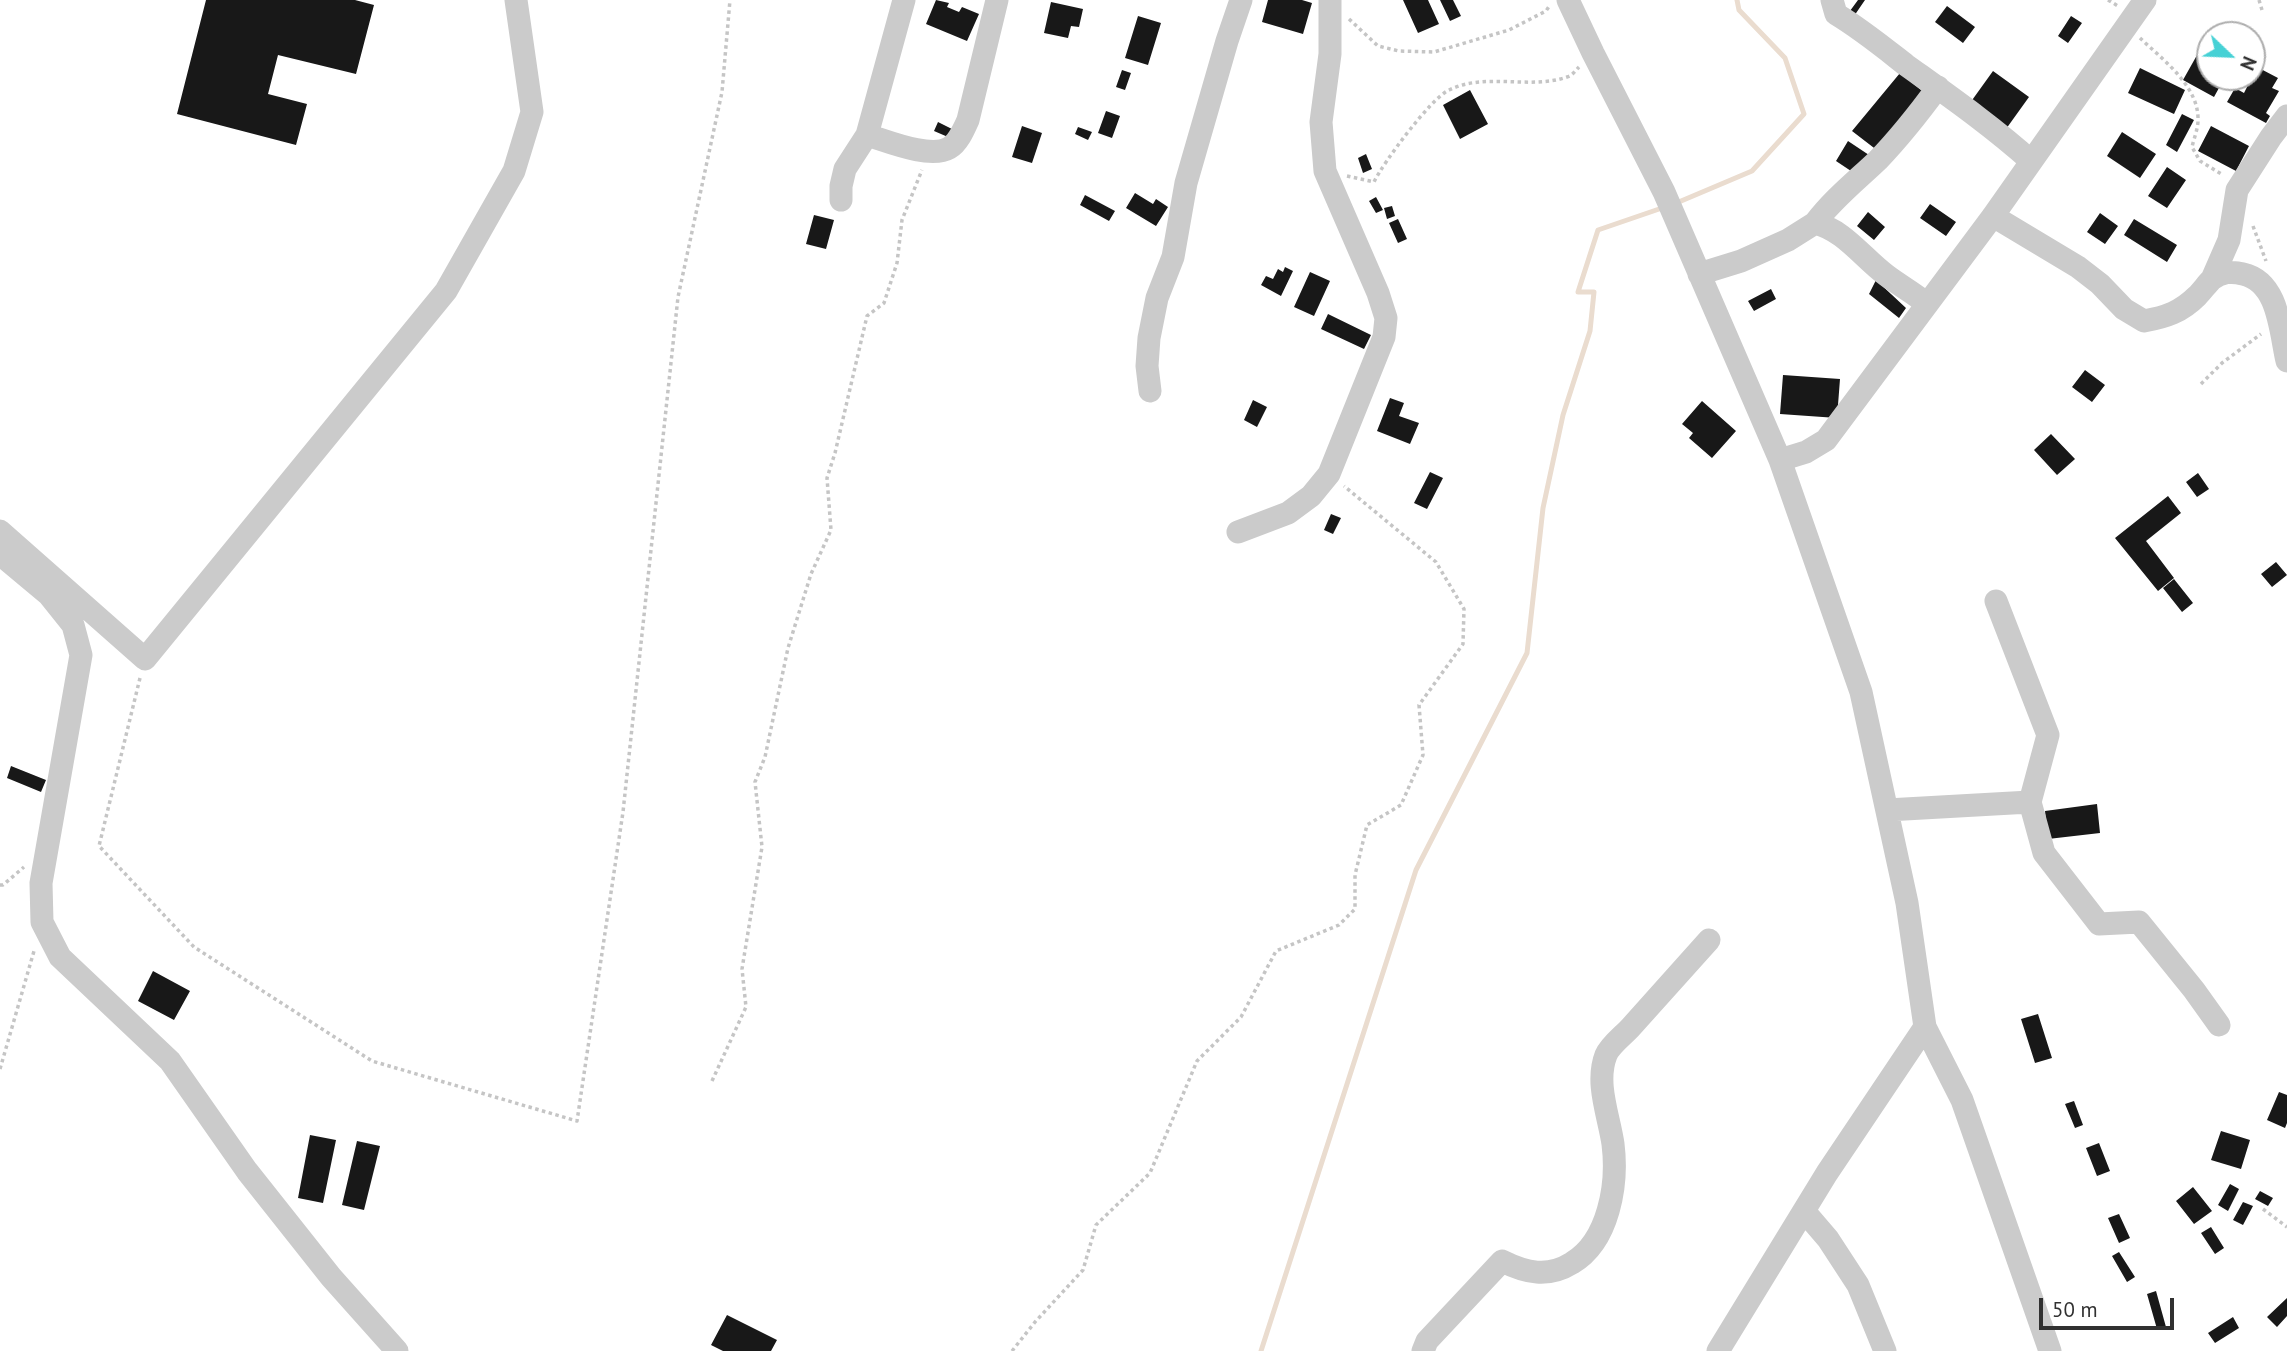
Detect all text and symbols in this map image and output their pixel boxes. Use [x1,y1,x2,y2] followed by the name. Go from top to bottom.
[2196,21,2266,91] north arrow
[2235,53,2262,74] text: N
[2042,1284,2177,1328] scale bar
[2052,1296,2098,1323] text: 50 m

